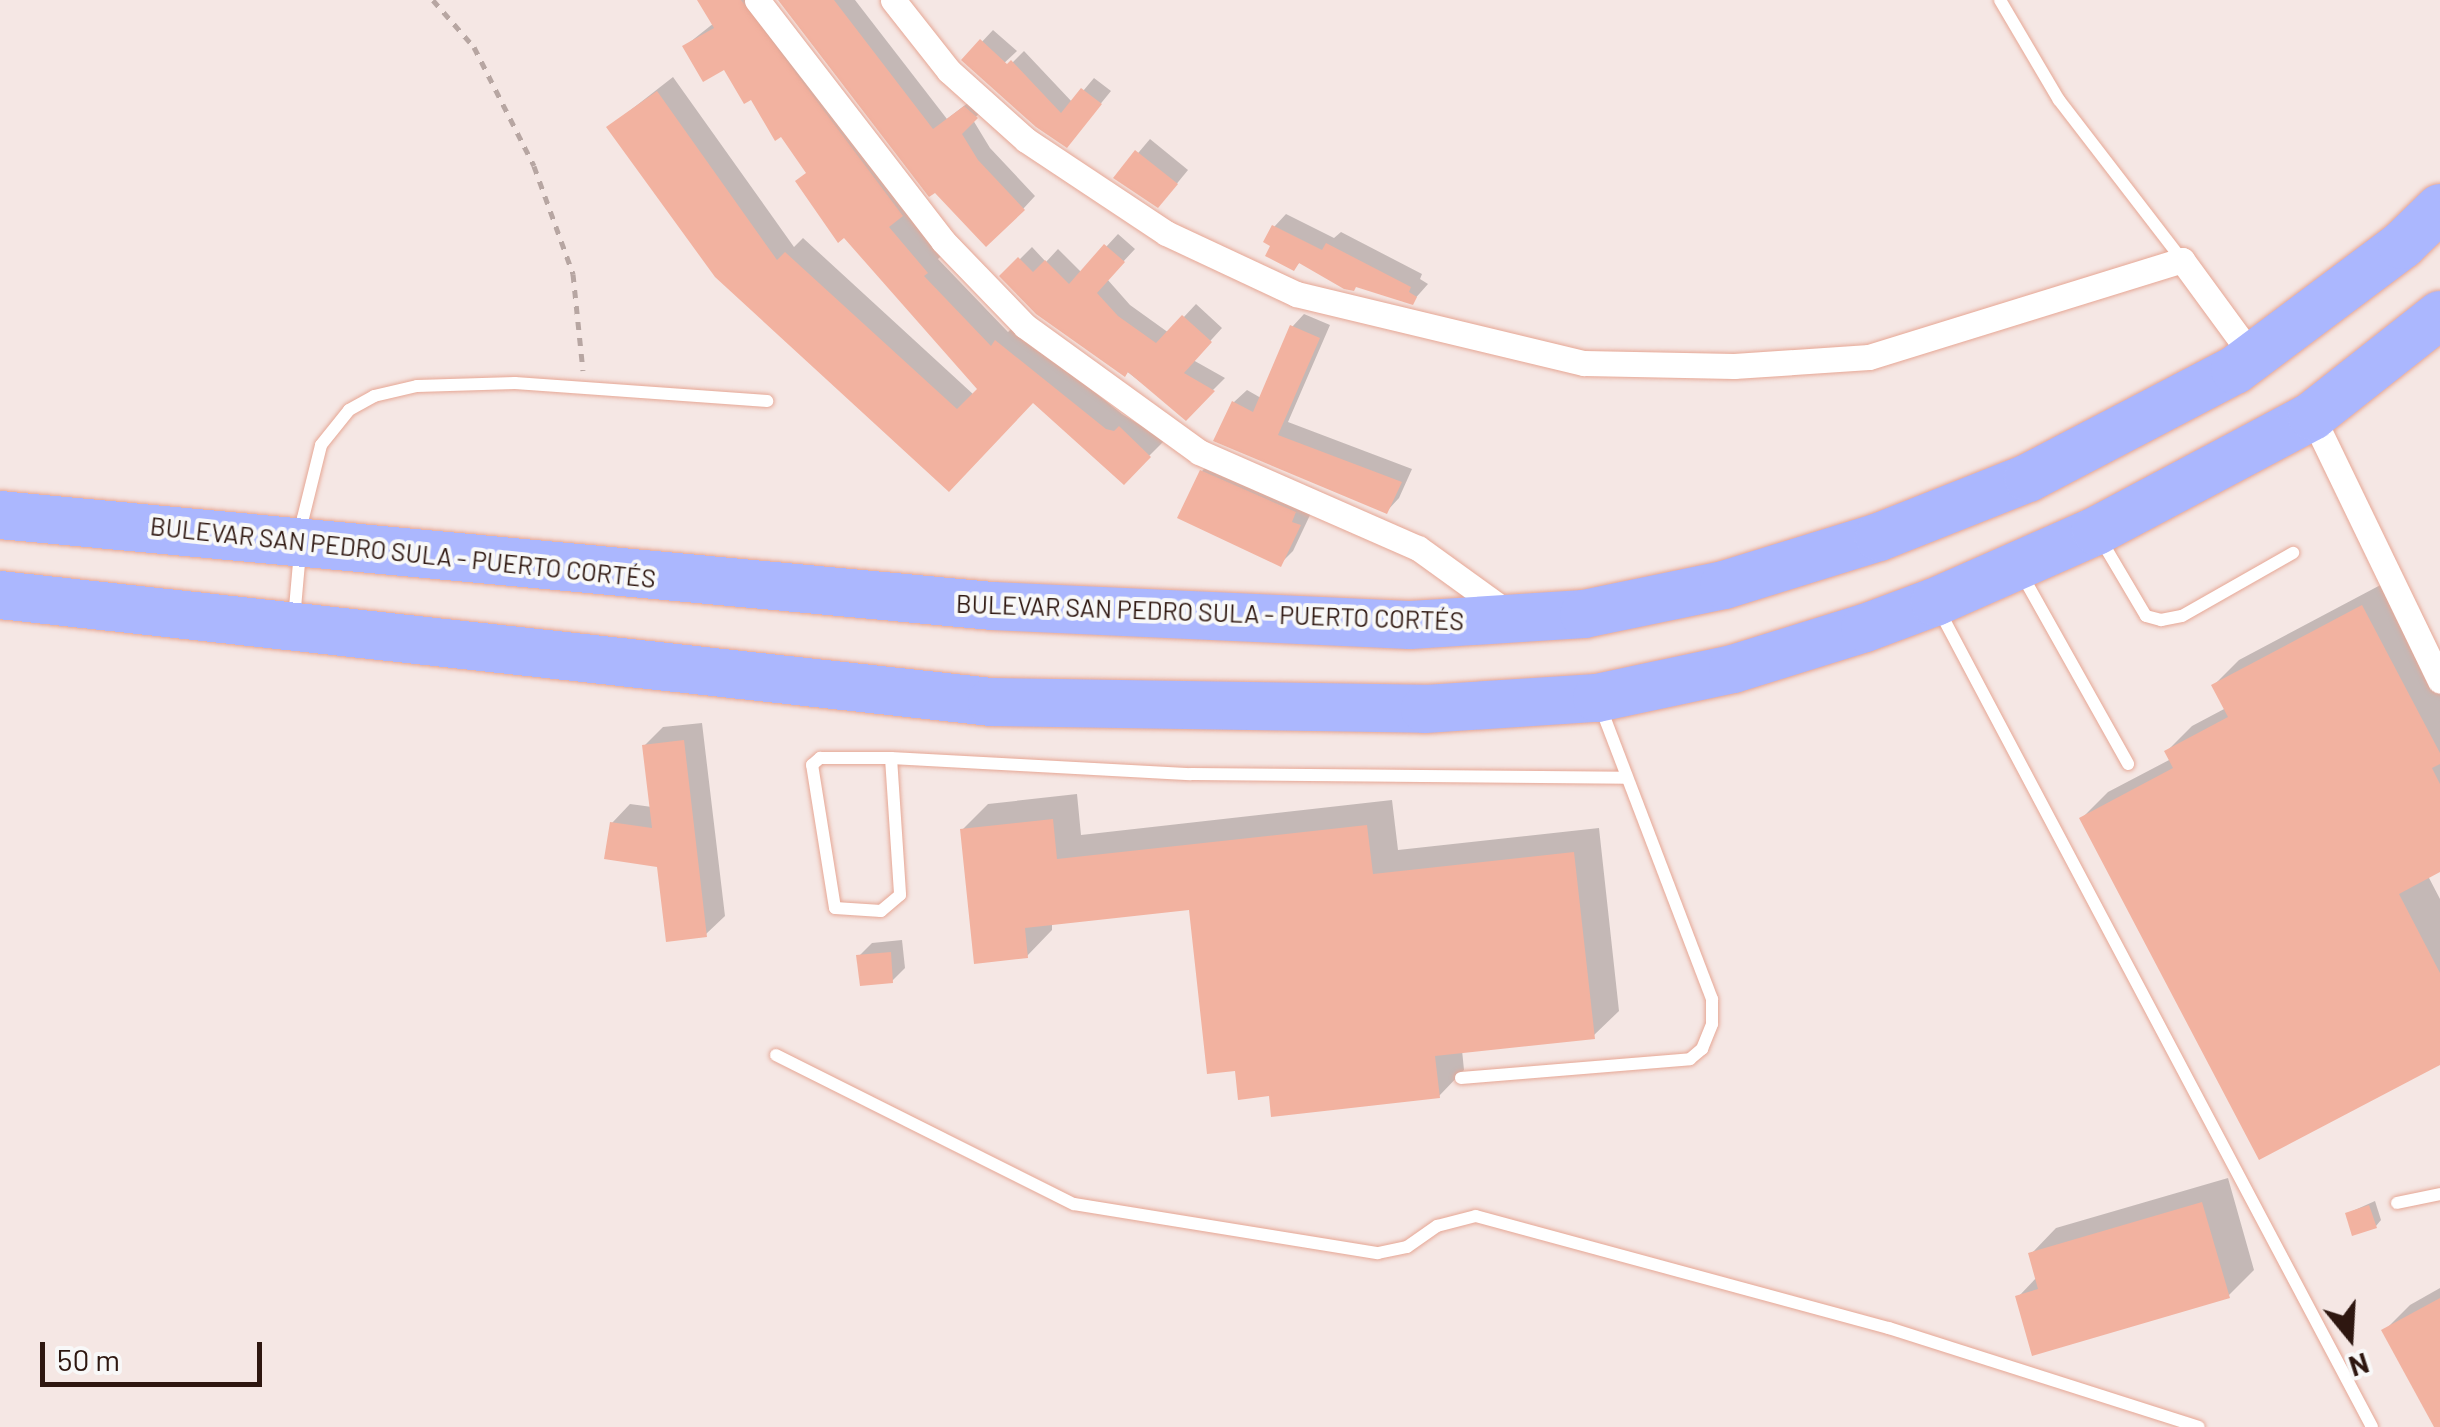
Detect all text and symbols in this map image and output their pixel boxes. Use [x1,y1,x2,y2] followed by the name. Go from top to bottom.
[149,511,657,593] street label: BULEVAR SAN PEDRO SULA - PUERTO CORTÉS
[955,588,1465,636] street label: BULEVAR SAN PEDRO SULA - PUERTO CORTÉS
[2300,1287,2400,1387] north arrow
[45,1322,268,1384] scale bar
[57,1341,120,1377] text: 50 m
[2345,1346,2373,1385] text: N

